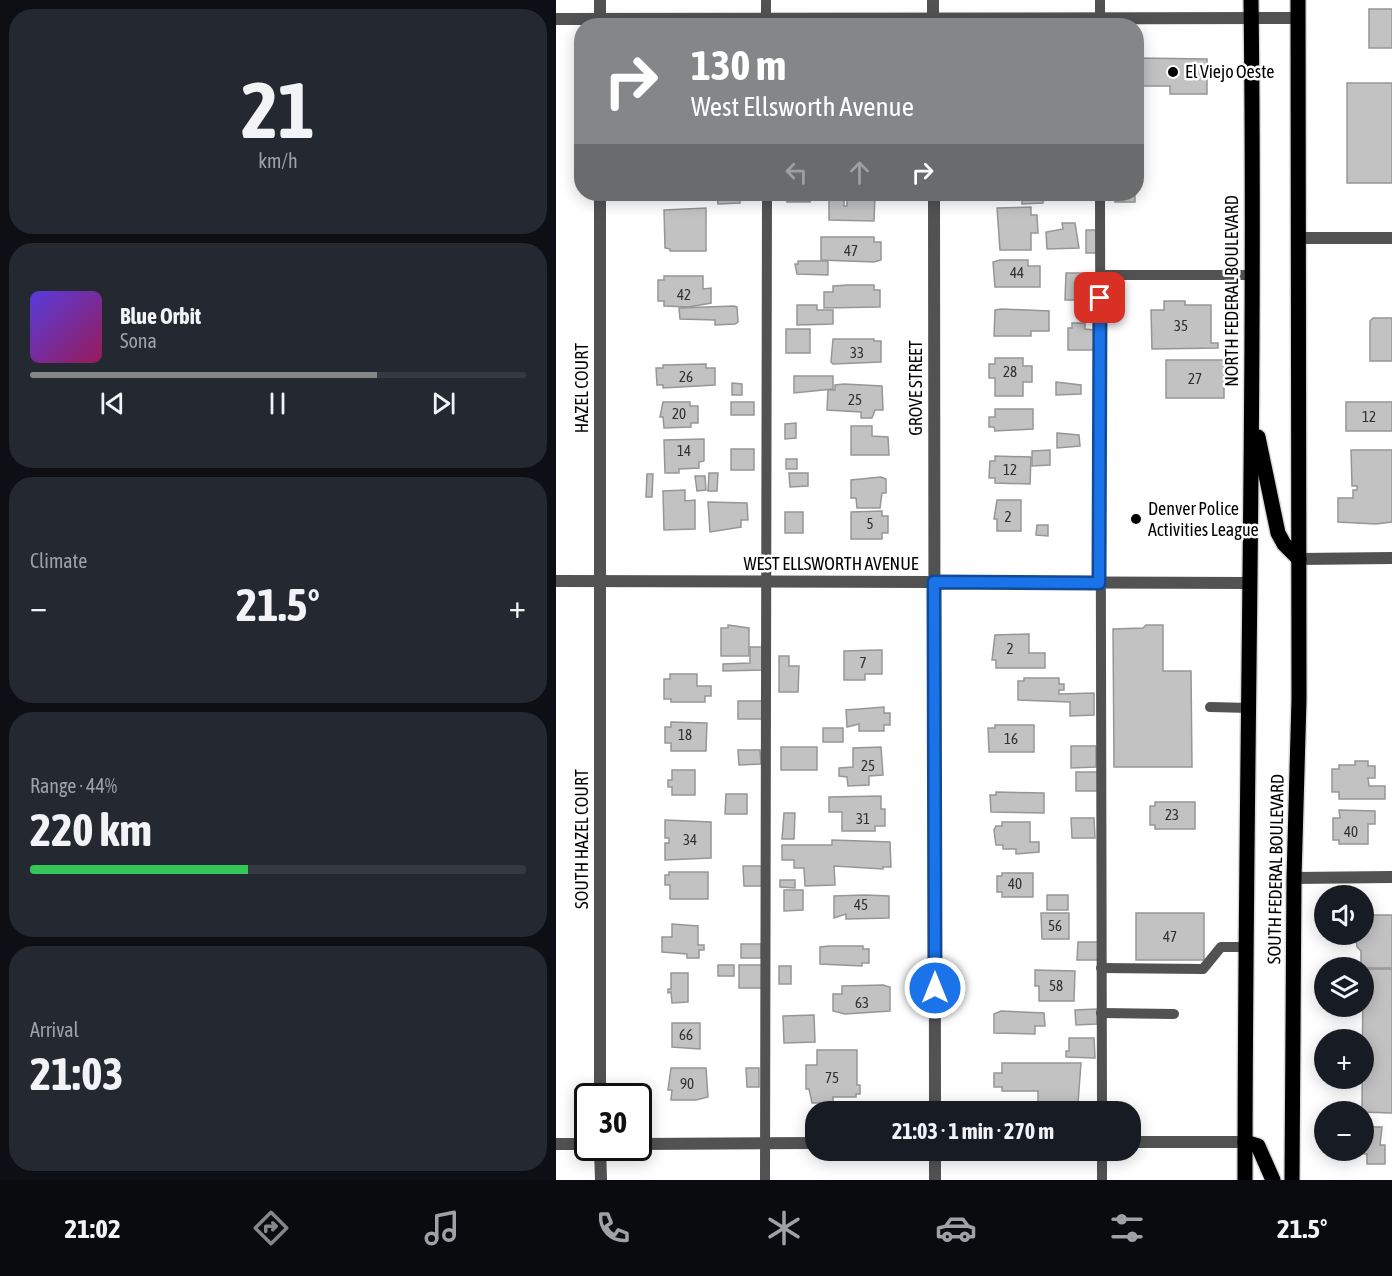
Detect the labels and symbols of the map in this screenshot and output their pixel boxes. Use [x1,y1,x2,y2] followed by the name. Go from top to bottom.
[1185,61,1274,82] place label: El Viejo Oeste
[1166,65,1180,79] marker: El Viejo Oeste
[1221,195,1242,387] street label: NORTH FEDERAL BOULEVARD
[844,242,858,259] house number: 47
[1010,264,1024,281] house number: 44
[1074,272,1125,323] pin
[677,286,691,303] house number: 42
[1174,317,1188,334] house number: 35
[905,340,926,436] street label: GROVE STREET
[571,343,592,433] street label: HAZEL COURT
[850,344,864,361] house number: 33
[1003,363,1017,380] house number: 28
[679,368,693,385] house number: 26
[1188,370,1202,387] house number: 27
[848,391,862,408] house number: 25
[672,405,686,422] house number: 20
[1362,408,1376,425] house number: 12
[677,442,691,459] house number: 14
[1003,461,1017,478] house number: 12
[1148,498,1259,540] place label: Denver Police Activities League
[1004,508,1012,525] house number: 2
[1129,512,1143,526] marker: Denver Police Activities League
[866,515,874,532] house number: 5
[744,553,919,574] street label: WEST ELLSWORTH AVENUE
[1006,640,1014,657] house number: 2
[859,654,867,671] house number: 7
[678,726,692,743] house number: 18
[1004,730,1018,747] house number: 16
[861,757,875,774] house number: 25
[571,769,592,909] street label: SOUTH HAZEL COURT
[1263,774,1288,964] street label: SOUTH FEDERAL BOULEVARD
[1165,806,1179,823] house number: 23
[856,810,870,827] house number: 31
[1344,823,1358,840] house number: 40
[683,831,697,848] house number: 34
[1008,875,1022,892] house number: 40
[854,896,868,913] house number: 45
[1048,917,1062,934] house number: 56
[1163,928,1177,945] house number: 47
[903,956,967,1020] position arrow
[1049,977,1063,994] house number: 58
[855,994,869,1011] house number: 63
[679,1026,693,1043] house number: 66
[825,1069,839,1086] house number: 75
[680,1075,694,1092] house number: 90
[574,1083,652,1161] speed limit sign: 30

